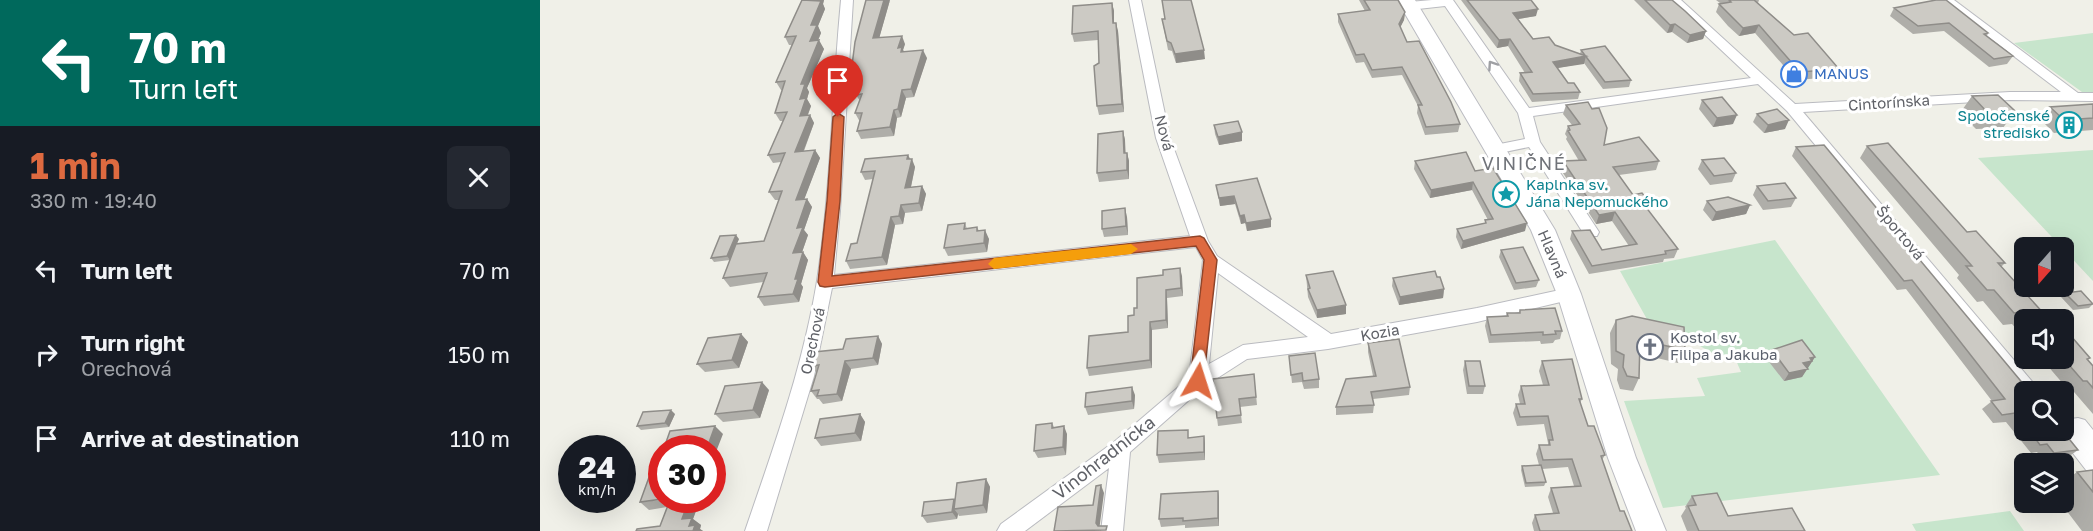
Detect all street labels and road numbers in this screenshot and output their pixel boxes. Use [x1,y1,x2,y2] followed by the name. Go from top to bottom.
[1847,90,1931,114] street label: Cintorínska
[1152,113,1178,153] street label: Nová
[1873,202,1929,263] street label: Športová
[1535,227,1571,280] street label: Hlavná
[796,306,828,376] street label: Orechová
[1359,320,1401,344] street label: Kozia
[1048,410,1159,504] street label: Vinohradnícka

